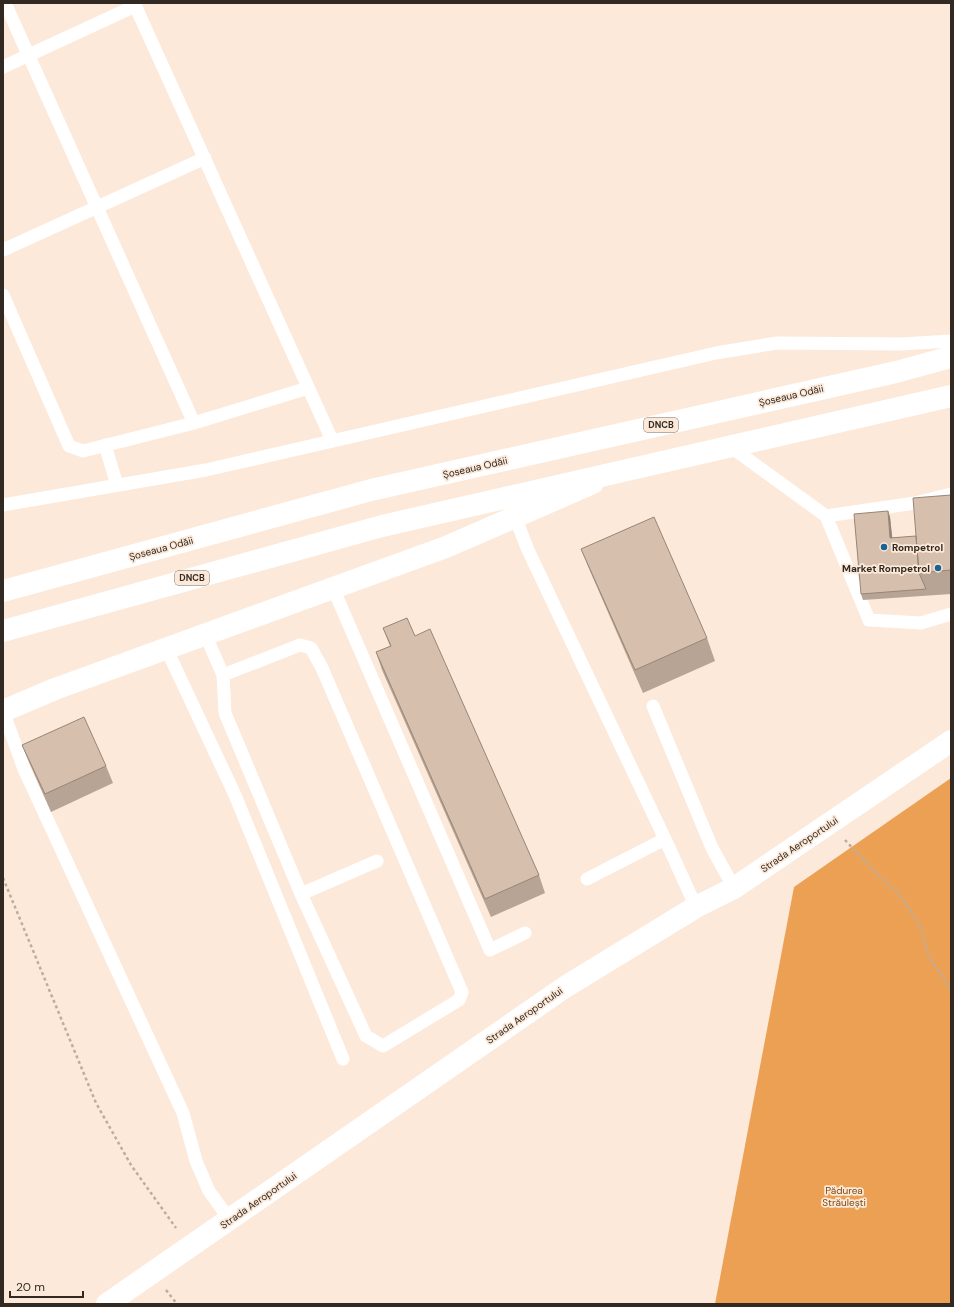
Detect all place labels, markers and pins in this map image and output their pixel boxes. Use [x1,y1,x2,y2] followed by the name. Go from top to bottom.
[892,541,943,554] place label: Rompetrol
[879,542,889,552] marker: Rompetrol
[842,562,930,575] place label: Market Rompetrol
[933,563,943,573] marker: Market Rompetrol

